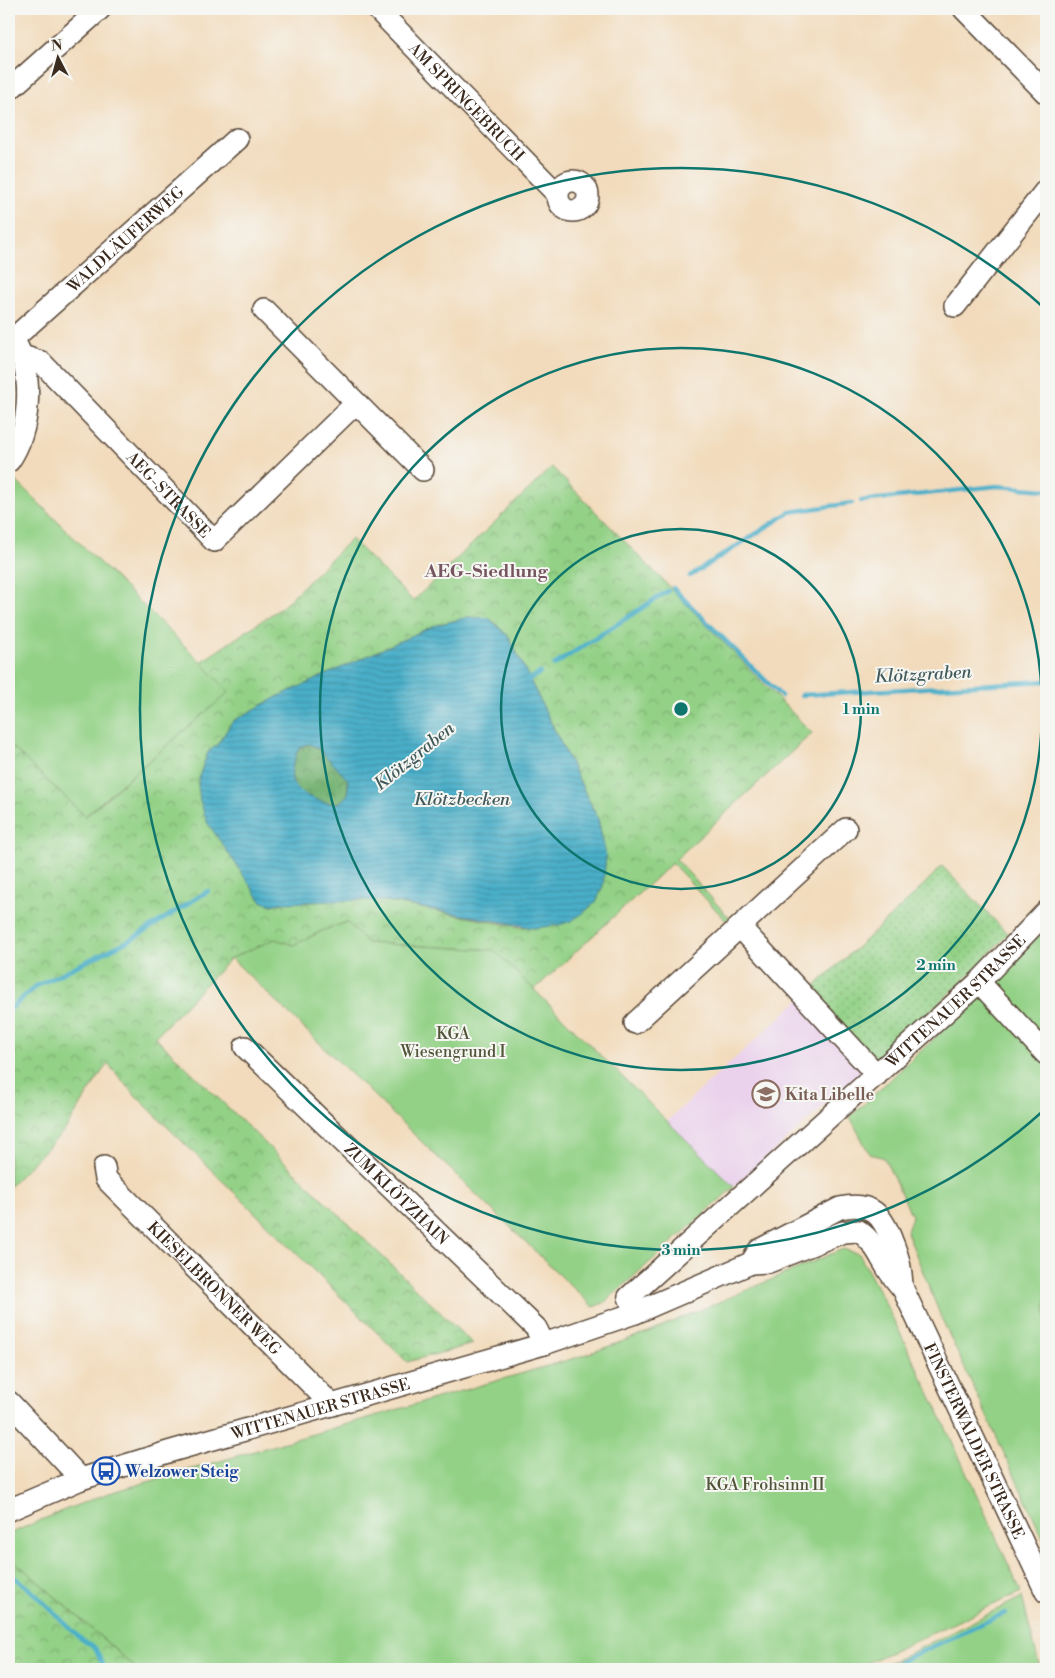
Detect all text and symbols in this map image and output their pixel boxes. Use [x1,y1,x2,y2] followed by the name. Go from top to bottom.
[32,32,82,82] north arrow
[50,37,63,56] text: N
[403,38,529,166] street label: AM SPRINGEBRUCH
[63,182,189,298] street label: WALDLÄUFERWEG
[121,447,215,543] street label: AEG-STRASSE
[423,560,548,583] district label: AEG-Siedlung
[874,660,973,689] water label: Klötzgraben
[672,700,690,718] centre of rings
[842,700,880,719] text: 1 min
[369,716,460,796] water label: Klötzgraben
[414,788,511,811] water label: Klötzbecken
[881,931,1030,1073] street label: WITTENAUER STRASSE
[916,956,956,975] text: 2 min
[399,1024,506,1062] park label: KGA Wiesengrund I
[751,1079,781,1109] school or university icon: Kita Libelle
[785,1085,875,1105] place label: Kita Libelle
[340,1139,453,1249] street label: ZUM KLÖTZHAIN
[143,1217,285,1360] street label: KIESELBRONNER WEG
[661,1241,701,1260] text: 3 min
[919,1340,1029,1542] street label: FINSTERWALDER STRASSE
[228,1374,412,1445] street label: WITTENAUER STRASSE
[91,1456,121,1486] bus stop icon: Welzower Steig
[124,1462,239,1482] place label: Welzower Steig
[706,1475,824,1495] park label: KGA Frohsinn II

